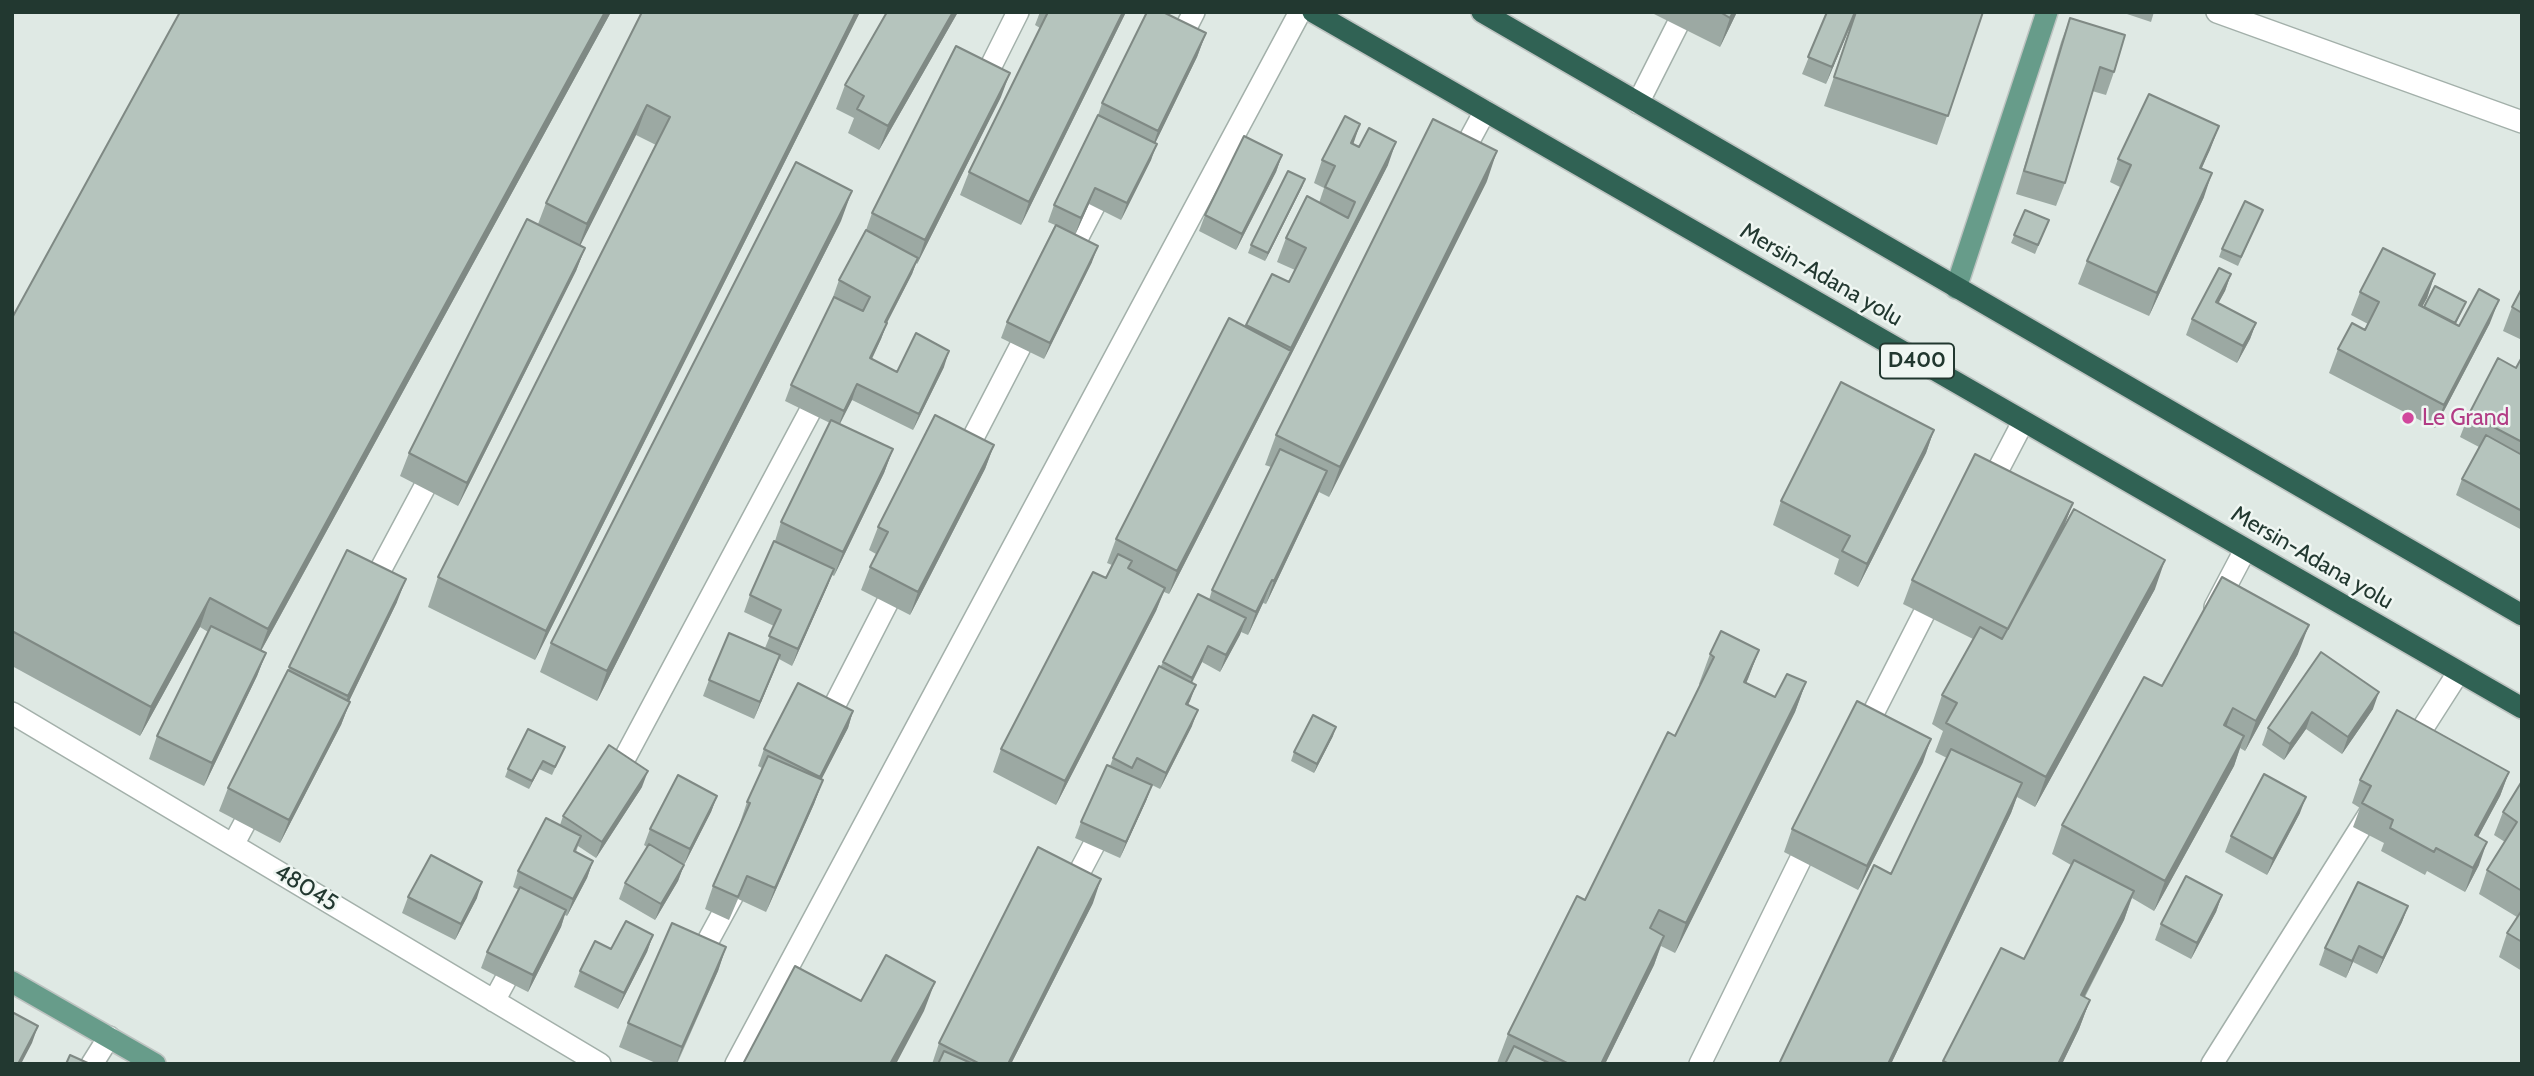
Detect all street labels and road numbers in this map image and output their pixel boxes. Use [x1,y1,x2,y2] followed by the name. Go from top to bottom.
[1735,217,1907,333] street label: Mersin-Adana yolu
[1880,344,1954,378] road number: D400
[2226,500,2398,616] street label: Mersin-Adana yolu
[269,858,343,918] street label: 48045

